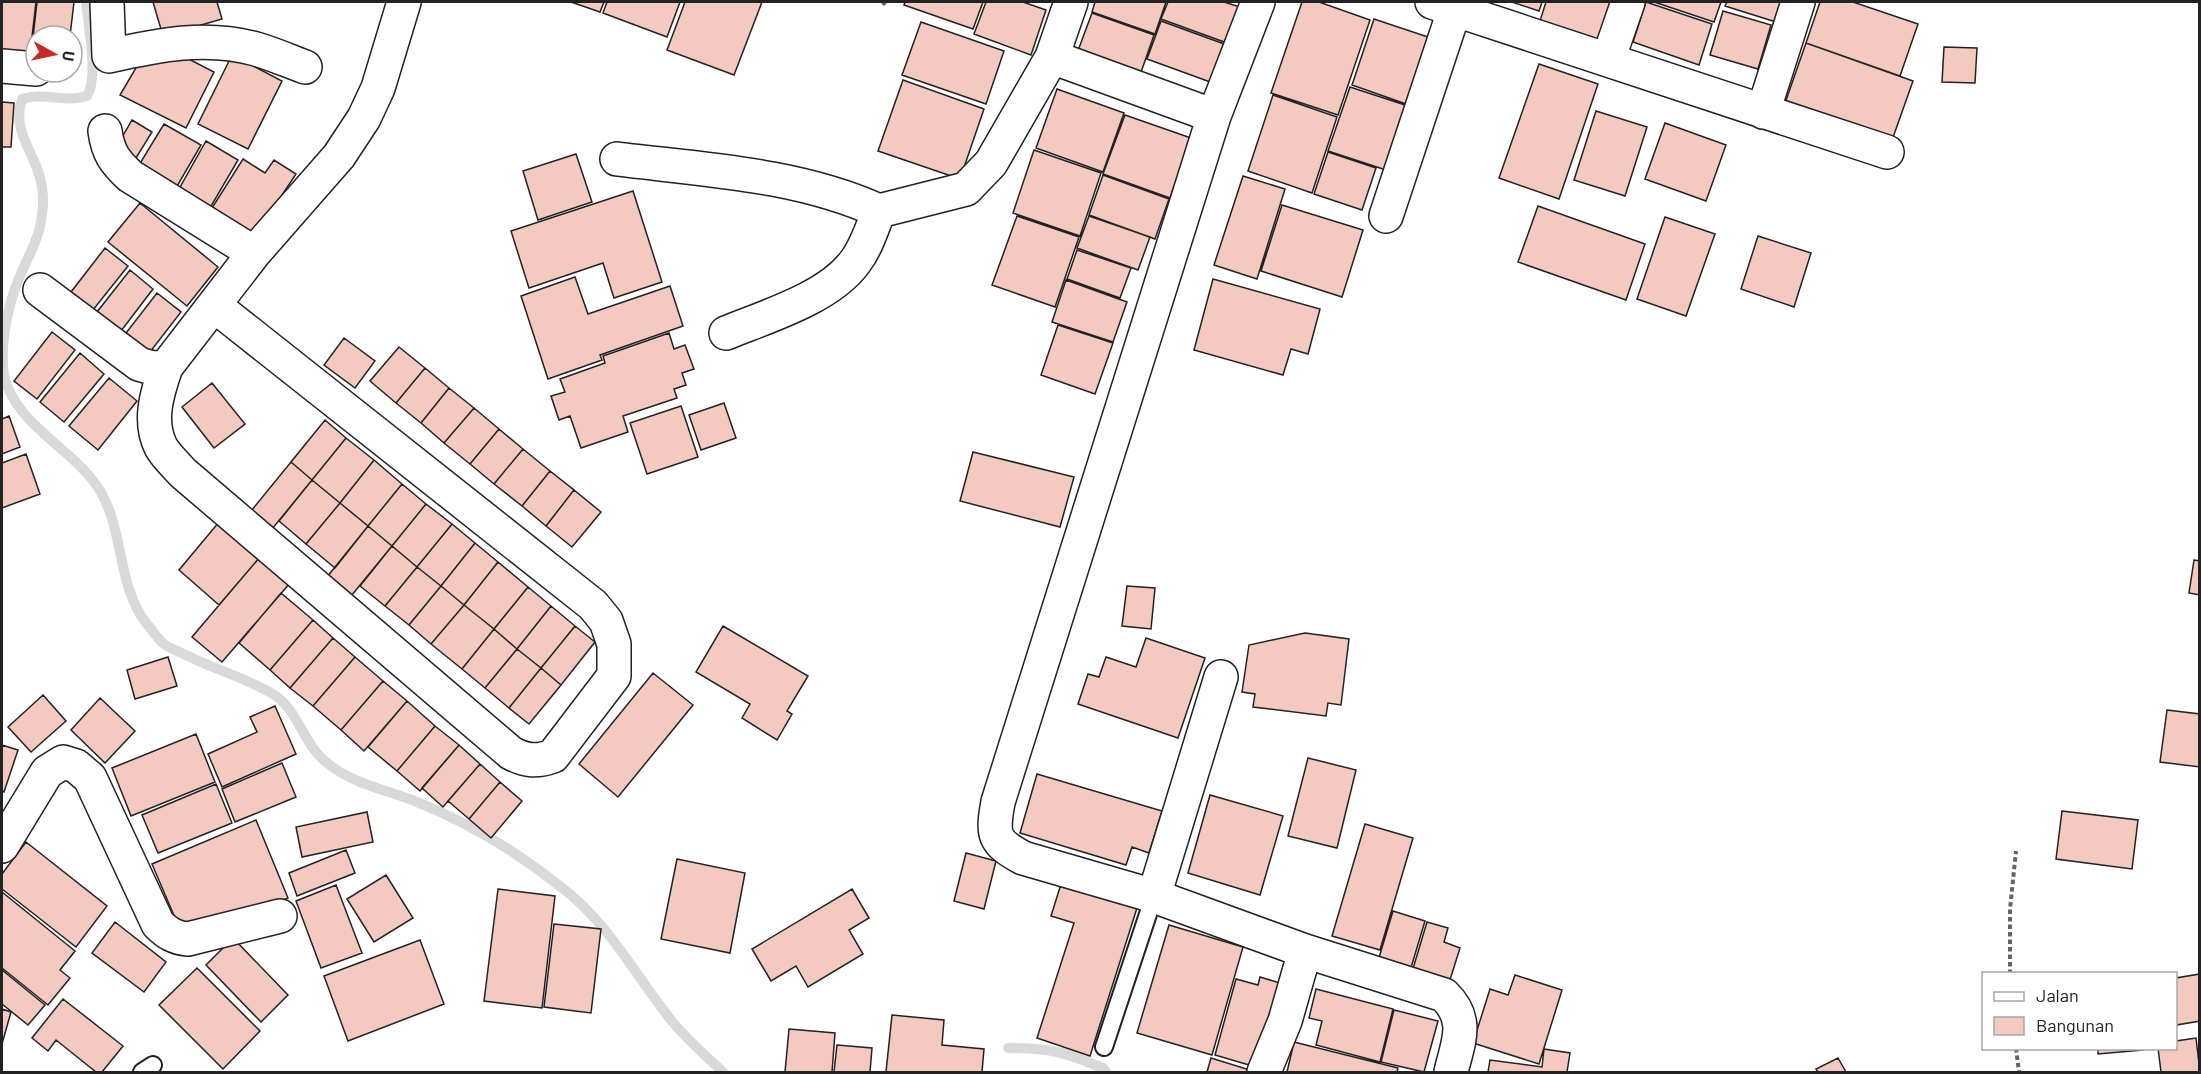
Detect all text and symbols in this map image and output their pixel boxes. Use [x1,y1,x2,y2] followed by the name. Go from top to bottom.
[24,24,84,84] north arrow
[59,50,79,62] text: U
[1982,972,2177,1050] legend
[2036,984,2079,1006] text: Jalan
[2036,1014,2114,1036] text: Bangunan

